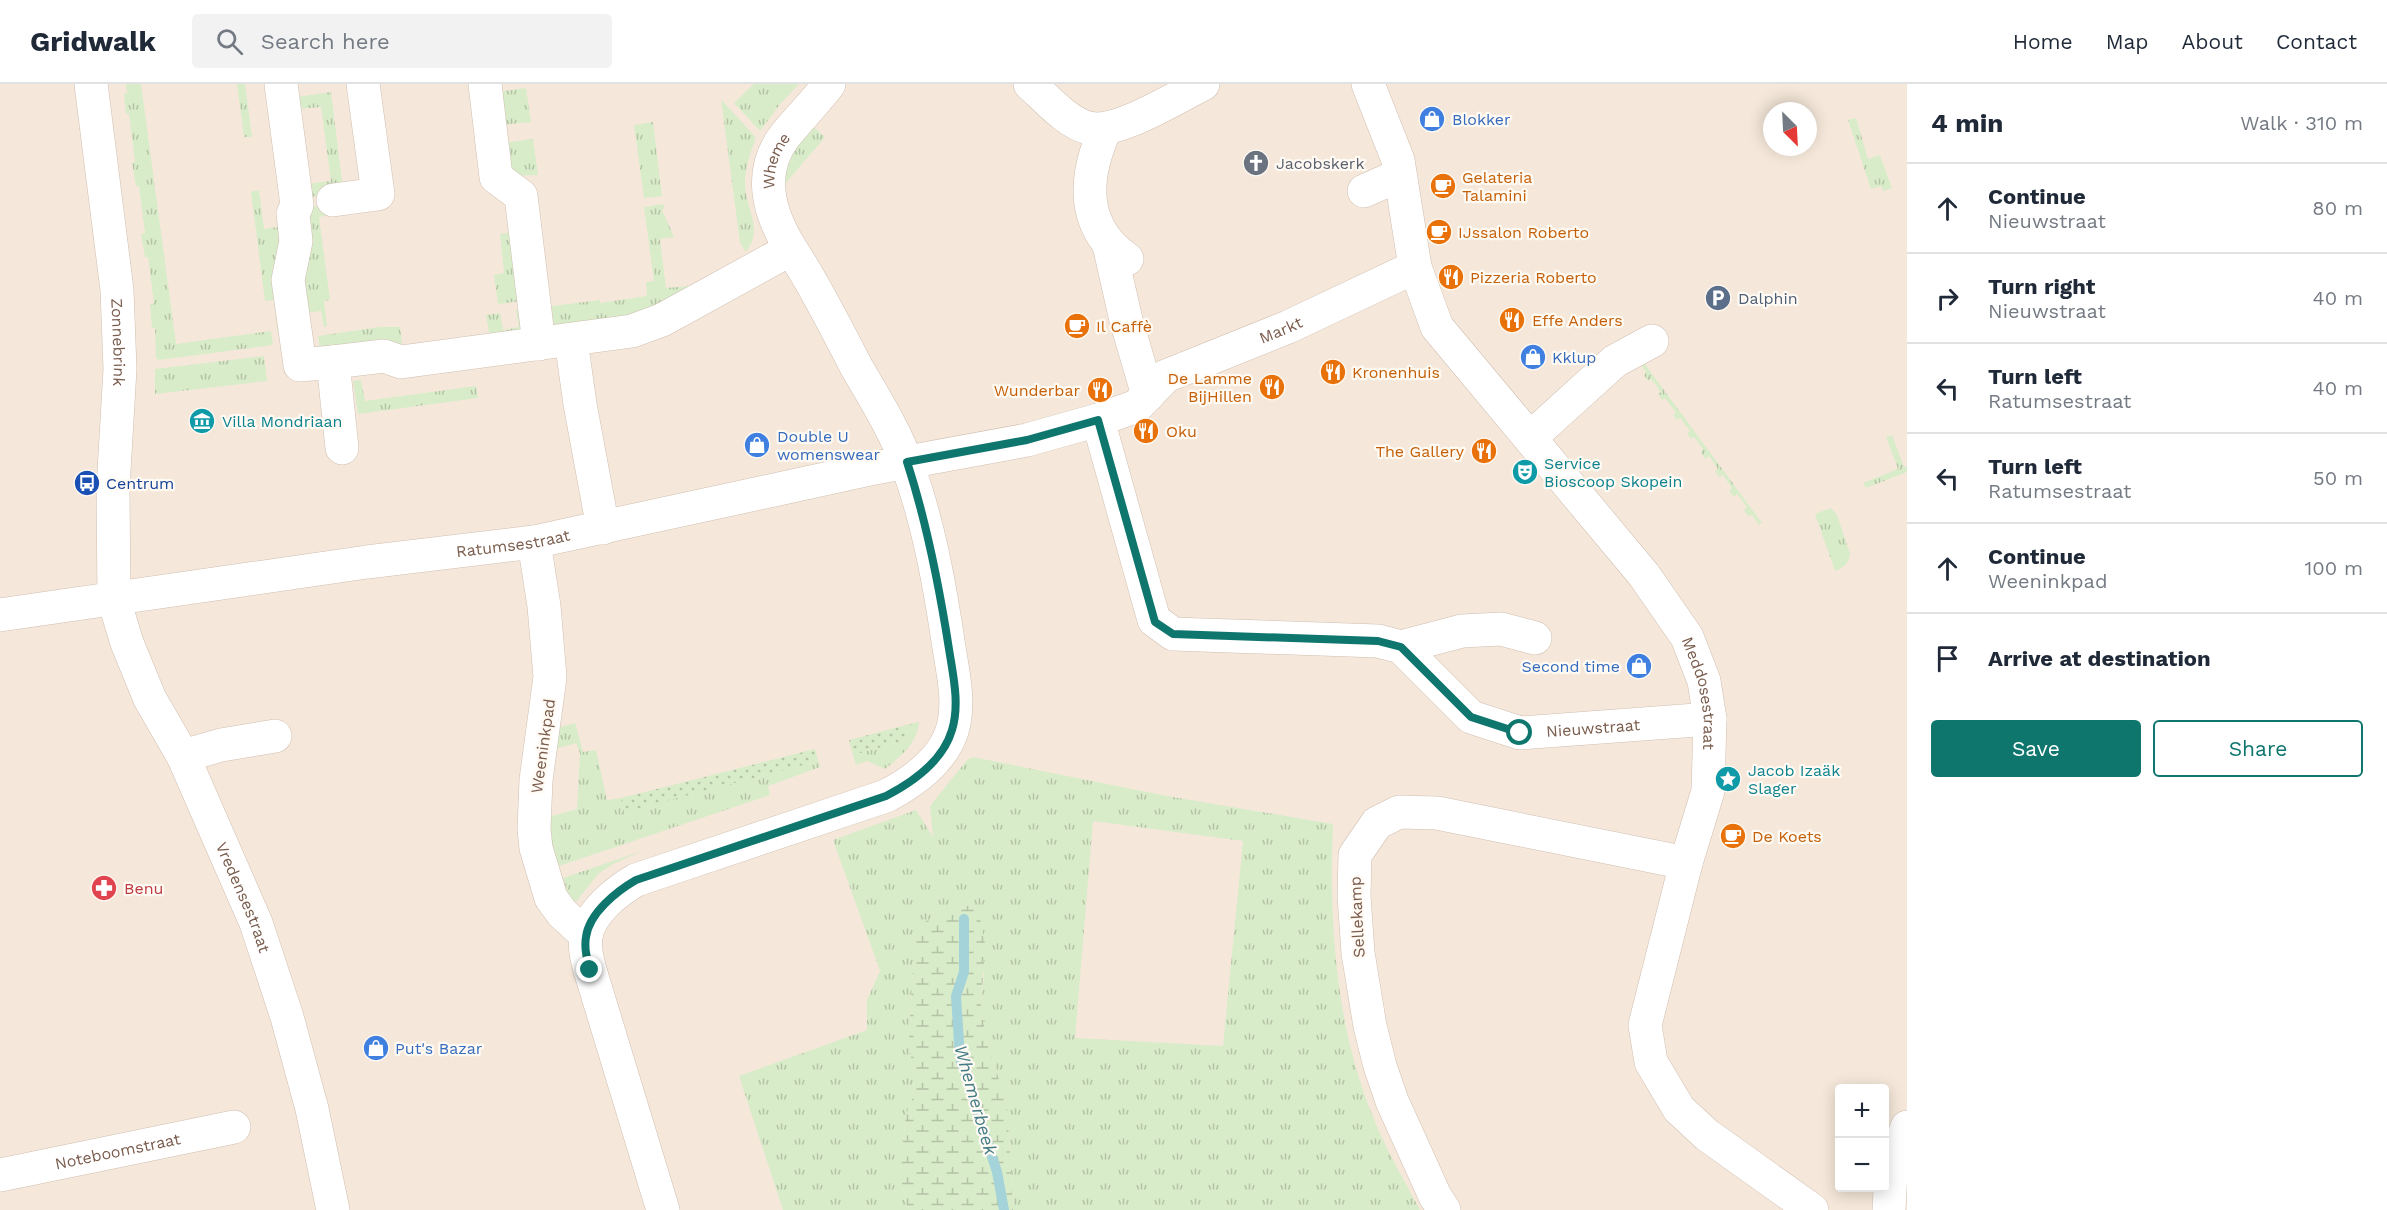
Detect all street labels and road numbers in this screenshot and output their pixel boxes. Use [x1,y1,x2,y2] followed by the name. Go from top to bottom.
[759,129,794,189] street label: Wheme
[108,298,130,387] street label: Zonnebrink
[1256,312,1306,347] street label: Markt
[455,525,572,561] street label: Ratumsestraat
[1678,634,1719,751] street label: Meddosestraat
[527,697,559,795] street label: Weeninkpad
[1545,715,1641,741] street label: Nieuwstraat
[212,839,275,955] street label: Vredensestraat
[1345,876,1369,958] street label: Sellekamp
[53,1129,182,1173] street label: Noteboomstraat

